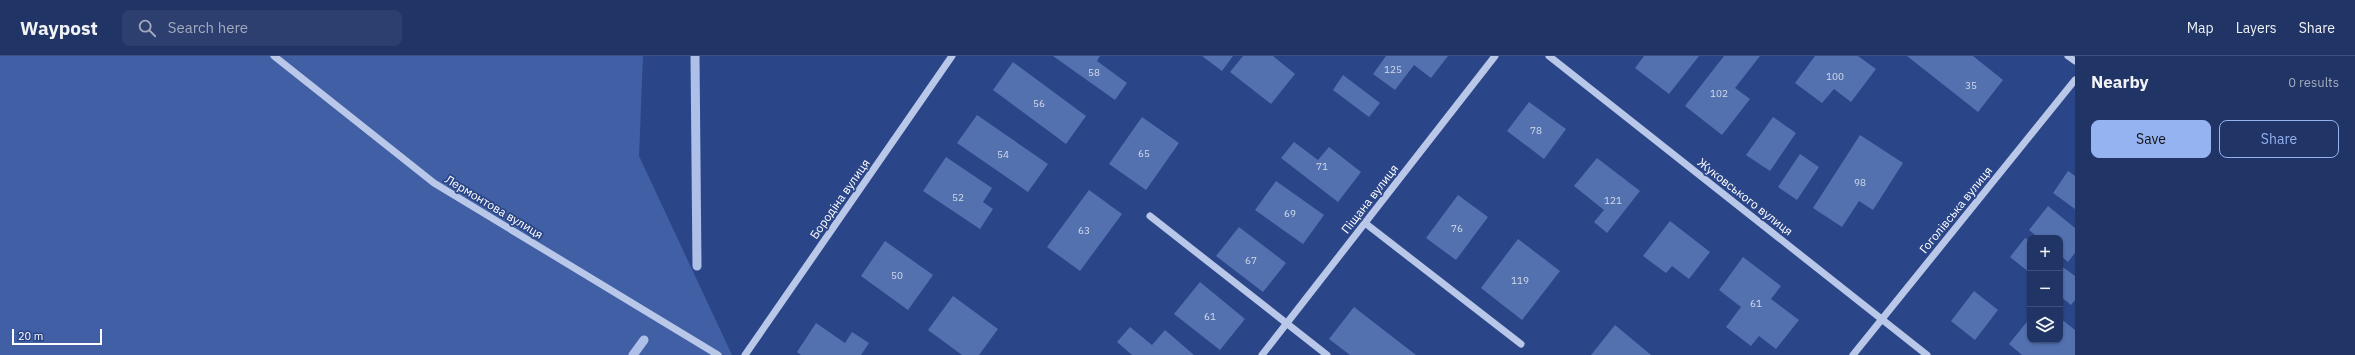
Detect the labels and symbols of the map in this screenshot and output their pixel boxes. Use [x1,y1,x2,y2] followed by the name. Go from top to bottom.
[1384,63,1402,76] house number: 125
[1088,66,1100,79] house number: 58
[1826,70,1844,83] house number: 100
[1965,79,1977,92] house number: 35
[1710,87,1728,100] house number: 102
[1033,97,1045,110] house number: 56
[1530,124,1542,137] house number: 78
[1138,147,1150,160] house number: 65
[997,148,1009,161] house number: 54
[1695,155,1796,239] street label: Жуковського вулиця
[806,156,873,242] street label: Бородіна вулиця
[1316,160,1328,173] house number: 71
[1338,161,1401,236] street label: Піщана вулиця
[1916,163,1995,256] street label: Гоголівська вулиця
[442,171,546,242] street label: Лермонтова вулиця
[1854,176,1866,189] house number: 98
[952,191,964,204] house number: 52
[1604,194,1622,207] house number: 121
[1284,207,1296,220] house number: 69
[1451,222,1463,235] house number: 76
[1078,224,1090,237] house number: 63
[1245,254,1257,267] house number: 67
[891,269,903,282] house number: 50
[1511,274,1529,287] house number: 119
[1750,297,1762,310] house number: 61
[1204,310,1216,323] house number: 61
[12,327,102,346] scale bar

